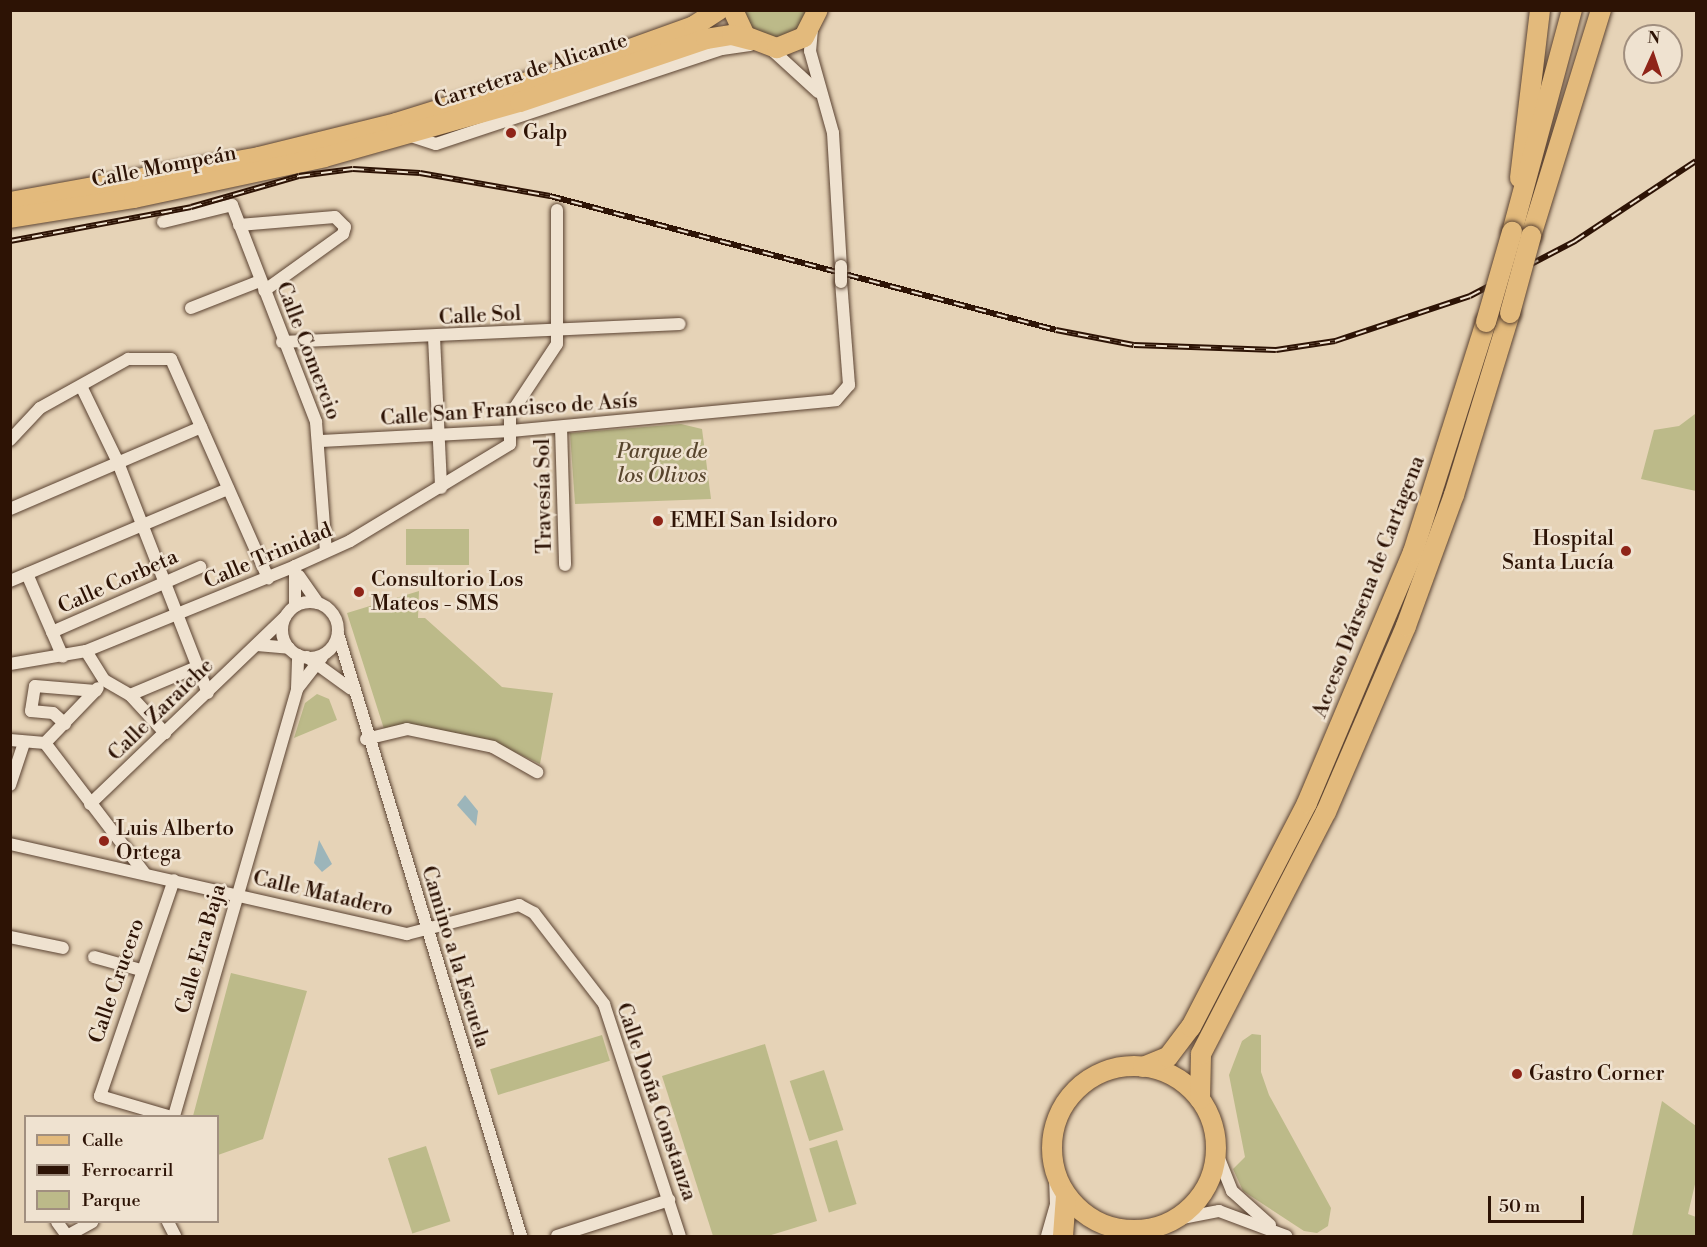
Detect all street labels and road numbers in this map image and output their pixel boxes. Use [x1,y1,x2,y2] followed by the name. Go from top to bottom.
[431,28,631,114] street label: Carretera de Alicante
[89,141,239,193] street label: Calle Mompeán
[270,278,346,424] street label: Calle Comercio
[438,301,522,331] street label: Calle Sol
[380,388,638,432] street label: Calle San Francisco de Asís
[530,438,558,554] street label: Travesía Sol
[1307,452,1431,722] street label: Acceso Dársena de Cartagena
[200,518,336,594] street label: Calle Trinidad
[54,544,182,620] street label: Calle Corbeta
[103,653,219,767] street label: Calle Zaraiche
[415,863,495,1051] street label: Camino a la Escuela
[250,866,396,922] street label: Calle Matadero
[170,881,232,1017] street label: Calle Era Baja
[84,915,150,1047] street label: Calle Crucero
[610,1000,702,1204] street label: Calle Doña Constanza

